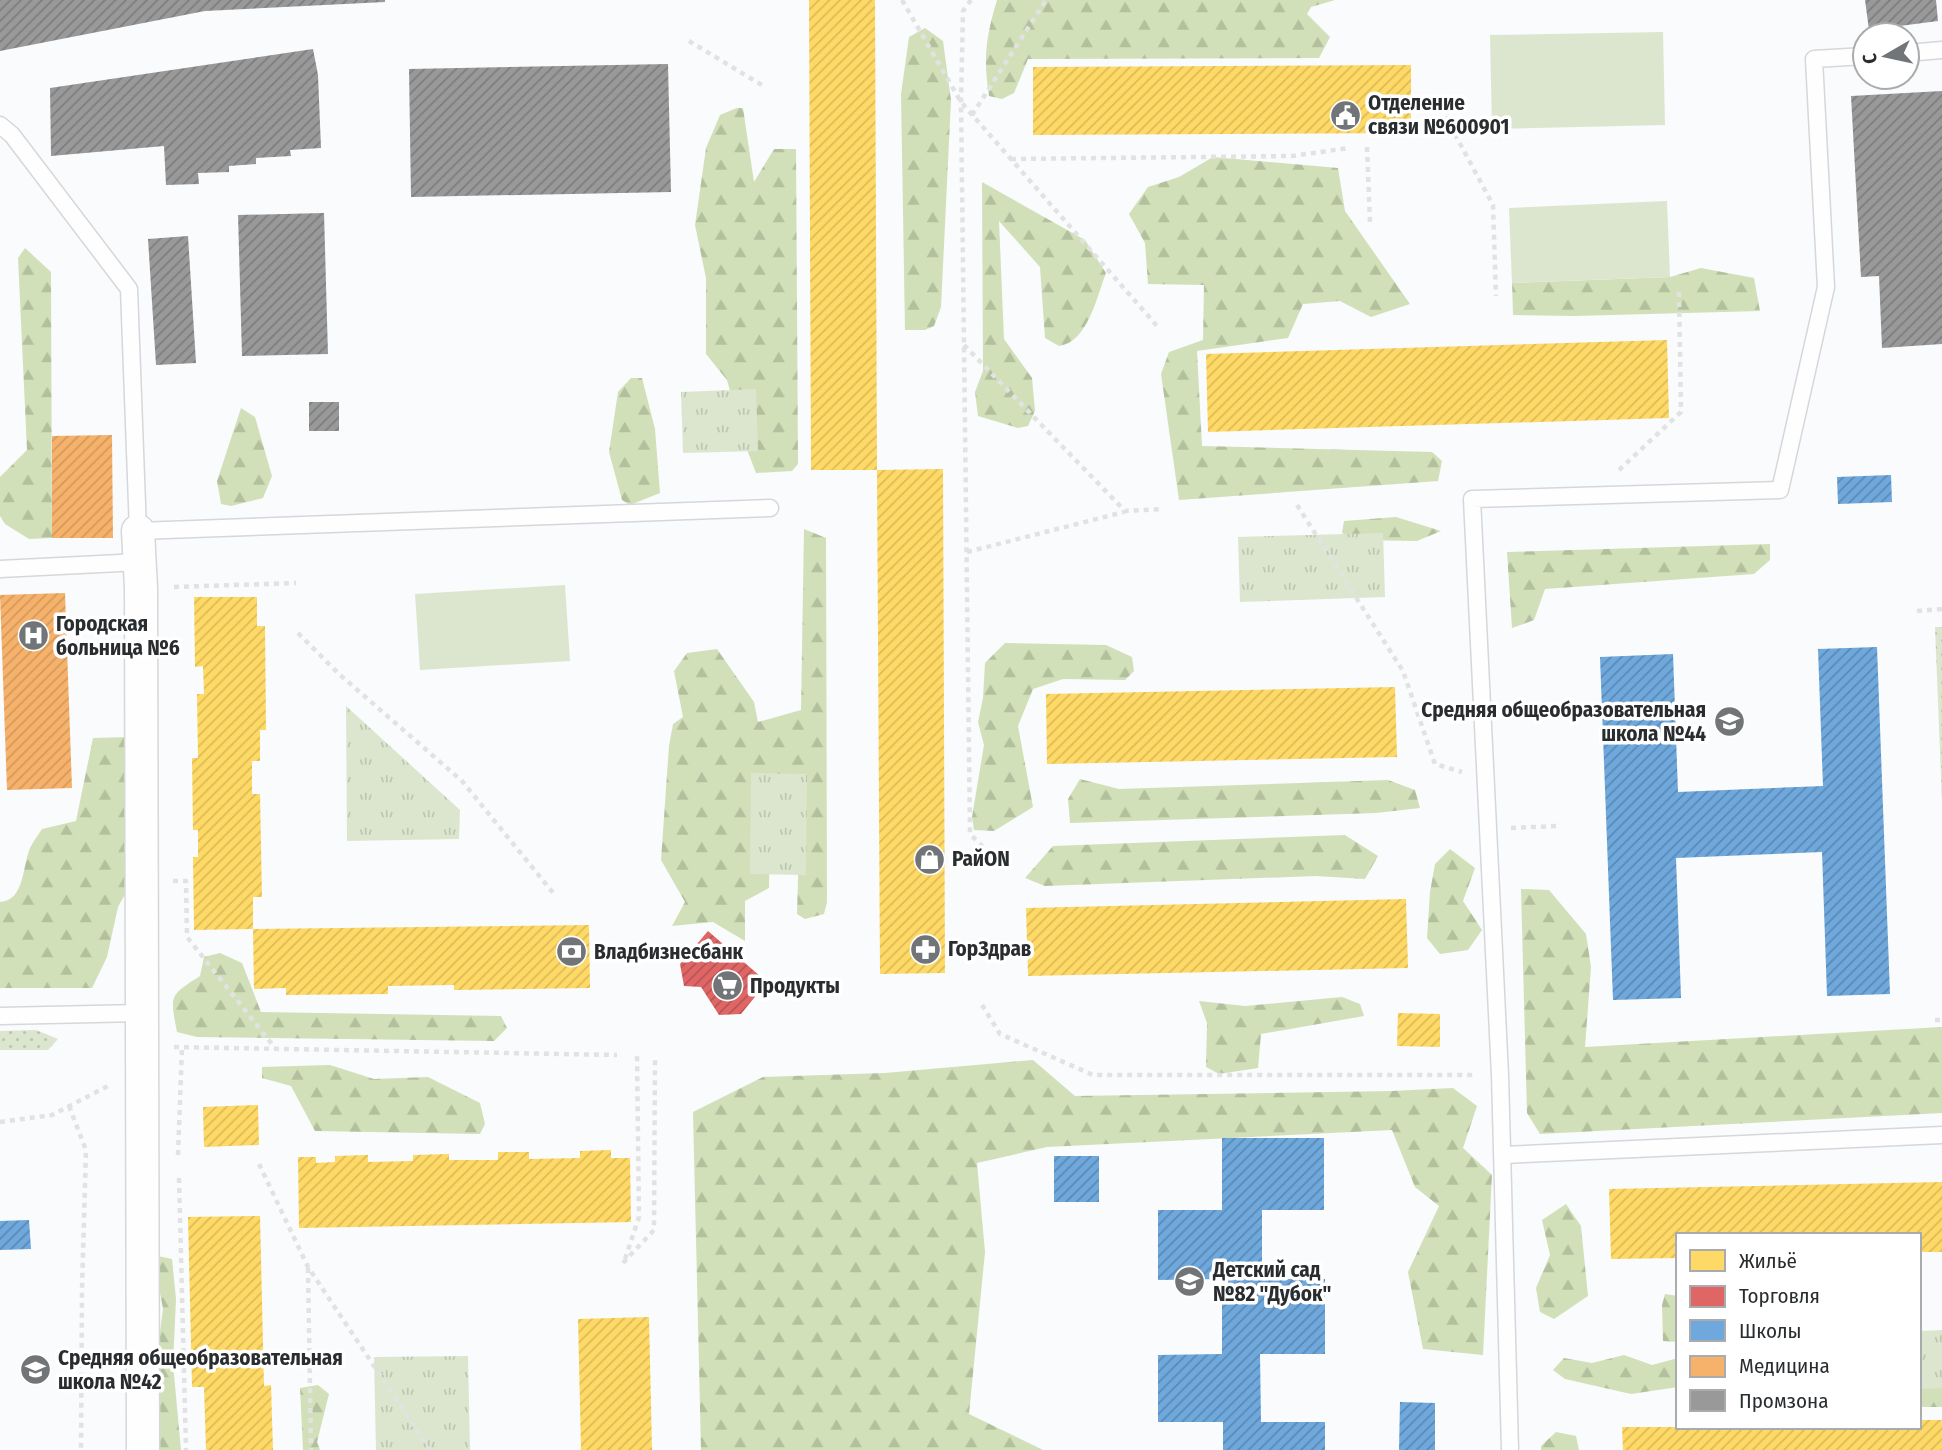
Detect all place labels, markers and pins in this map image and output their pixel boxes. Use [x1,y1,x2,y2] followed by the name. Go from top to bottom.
[1368,90,1509,140] place label: Отделение связи №600901
[1328,98,1362,132] public building icon: Отделение связи №600901
[56,611,180,661] place label: Городская больница №6
[16,619,50,653] hospital icon: Городская больница №6
[1421,697,1706,747] place label: Средняя общеобразовательная школа №44
[1712,705,1746,739] school or university icon: Средняя общеобразовательная школа №44
[912,842,946,876] shop icon: РайON
[952,846,1010,872] place label: РайON
[908,932,942,966] pharmacy icon: ГорЗдрав
[554,935,588,969] bank icon: Владбизнесбанк
[948,936,1032,962] place label: ГорЗдрав
[594,939,744,965] place label: Владбизнесбанк
[710,969,744,1003] supermarket icon: Продукты
[750,973,840,999] place label: Продукты
[1212,1257,1331,1307] place label: Детский сад №82 "Дубок"
[1173,1265,1207,1299] school or university icon: Детский сад №82 "Дубок"
[58,1345,343,1395] place label: Средняя общеобразовательная школа №42
[18,1353,52,1387] school or university icon: Средняя общеобразовательная школа №42

